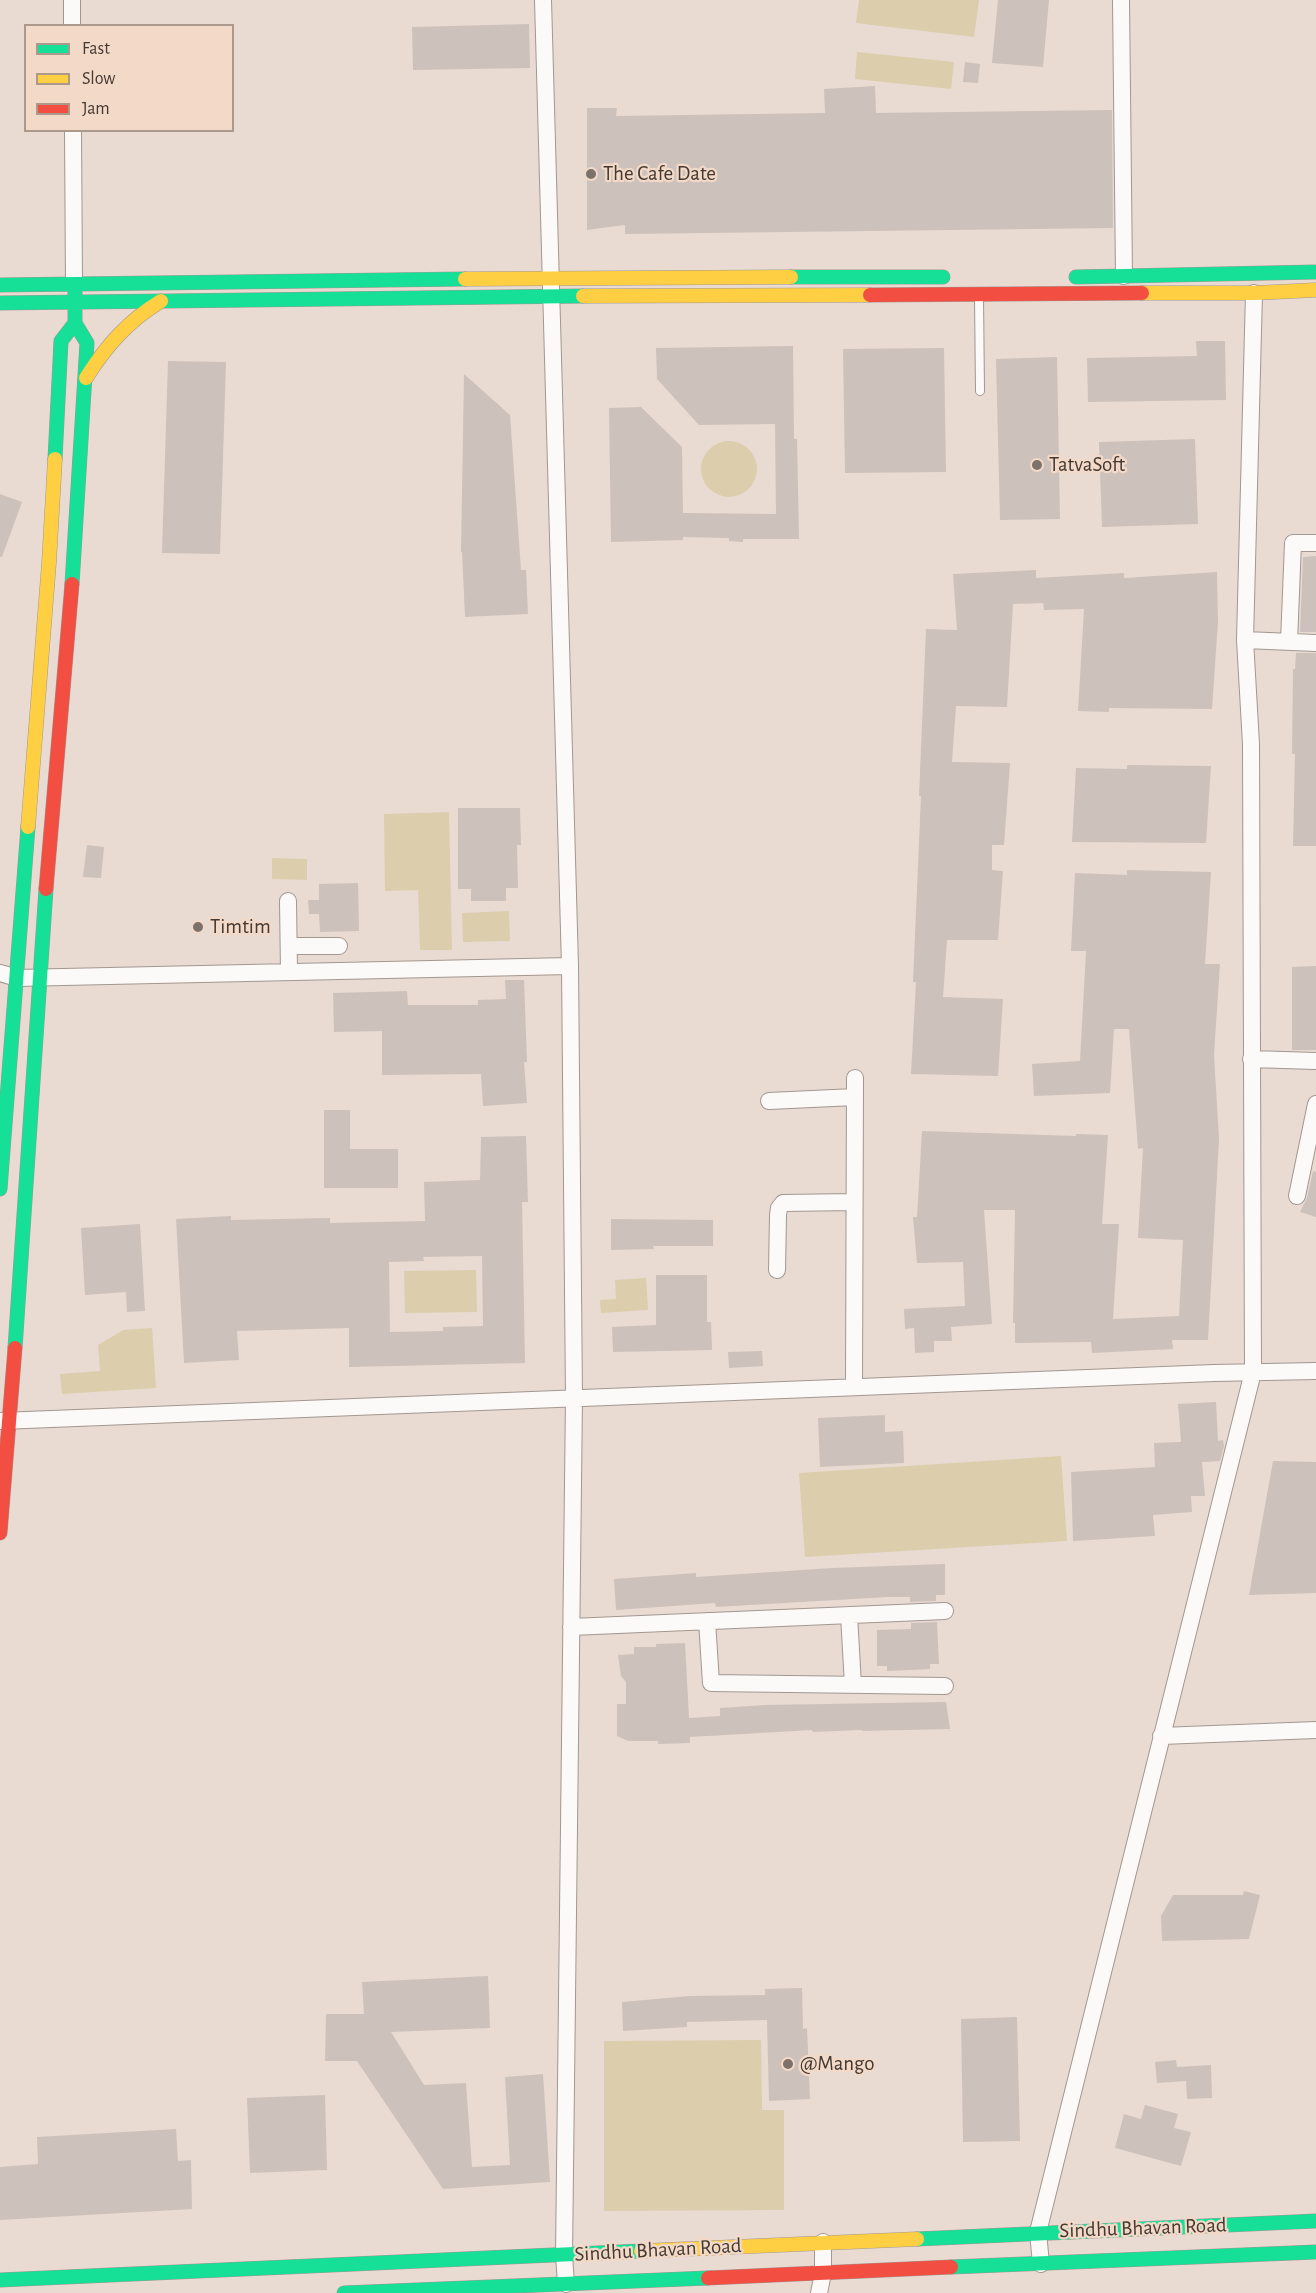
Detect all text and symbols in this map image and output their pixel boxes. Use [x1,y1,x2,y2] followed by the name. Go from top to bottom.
[24,24,234,132] legend
[82,40,110,58] text: Fast
[82,70,115,88] text: Slow
[82,100,110,118] text: Jam
[603,161,716,187] place label: The Cafe Date
[584,167,598,181] marker: The Cafe Date
[1049,452,1125,478] place label: TatvaSoft
[1030,458,1044,472] marker: TatvaSoft
[210,914,271,940] place label: Timtim
[191,920,205,934] marker: Timtim
[800,2051,875,2077] place label: @Mango
[781,2057,795,2071] marker: @Mango
[1059,2212,1227,2244] street label: Sindhu Bhavan Road
[574,2233,742,2267] street label: Sindhu Bhavan Road

